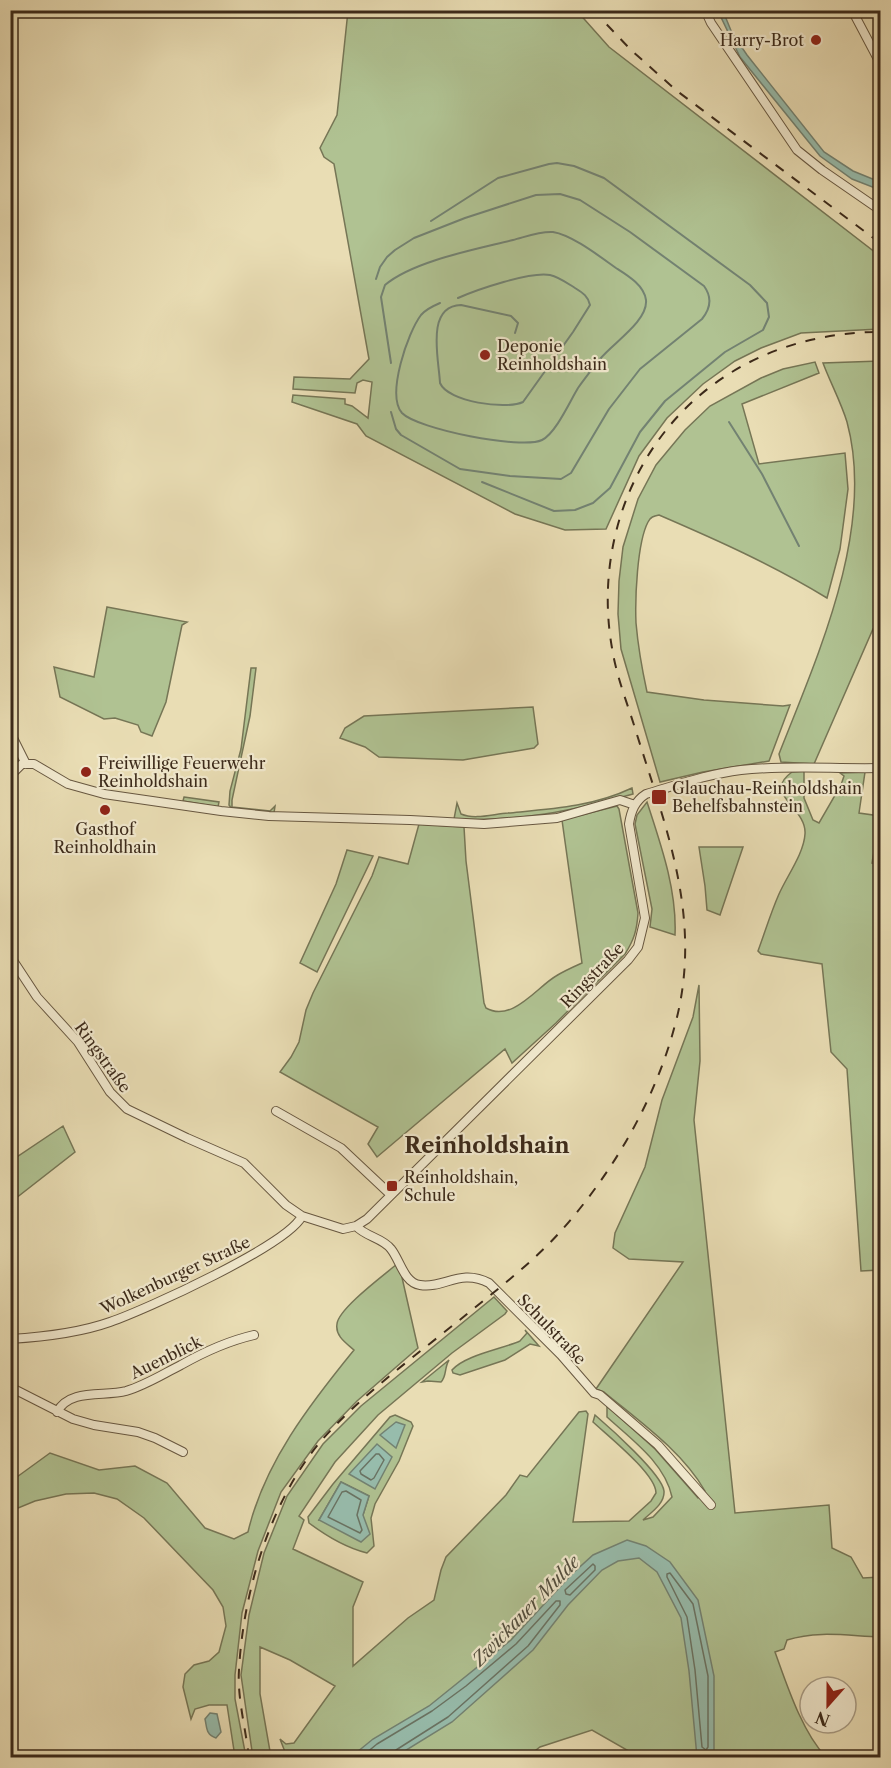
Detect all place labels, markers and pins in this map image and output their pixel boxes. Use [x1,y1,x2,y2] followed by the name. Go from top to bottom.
[720,30,804,50] place label: Harry-Brot
[809,33,823,47] marker: Harry-Brot
[497,336,607,374] place label: Deponie Reinholdshain
[478,348,492,362] marker: Deponie Reinholdshain
[98,753,266,791] place label: Freiwillige Feuerwehr Reinholdshain
[79,765,93,779] marker: Freiwillige Feuerwehr Reinholdshain
[672,778,862,816] place label: Glauchau-Reinholdshain Behelfsbahnstein
[650,788,668,806] marker: Glauchau-Reinholdshain Behelfsbahnstein
[98,803,112,817] marker: Gasthof Reinholdhain
[53,819,157,857] place label: Gasthof Reinholdhain
[404,1167,518,1205] place label: Reinholdshain, Schule
[385,1179,399,1193] marker: Reinholdshain, Schule

